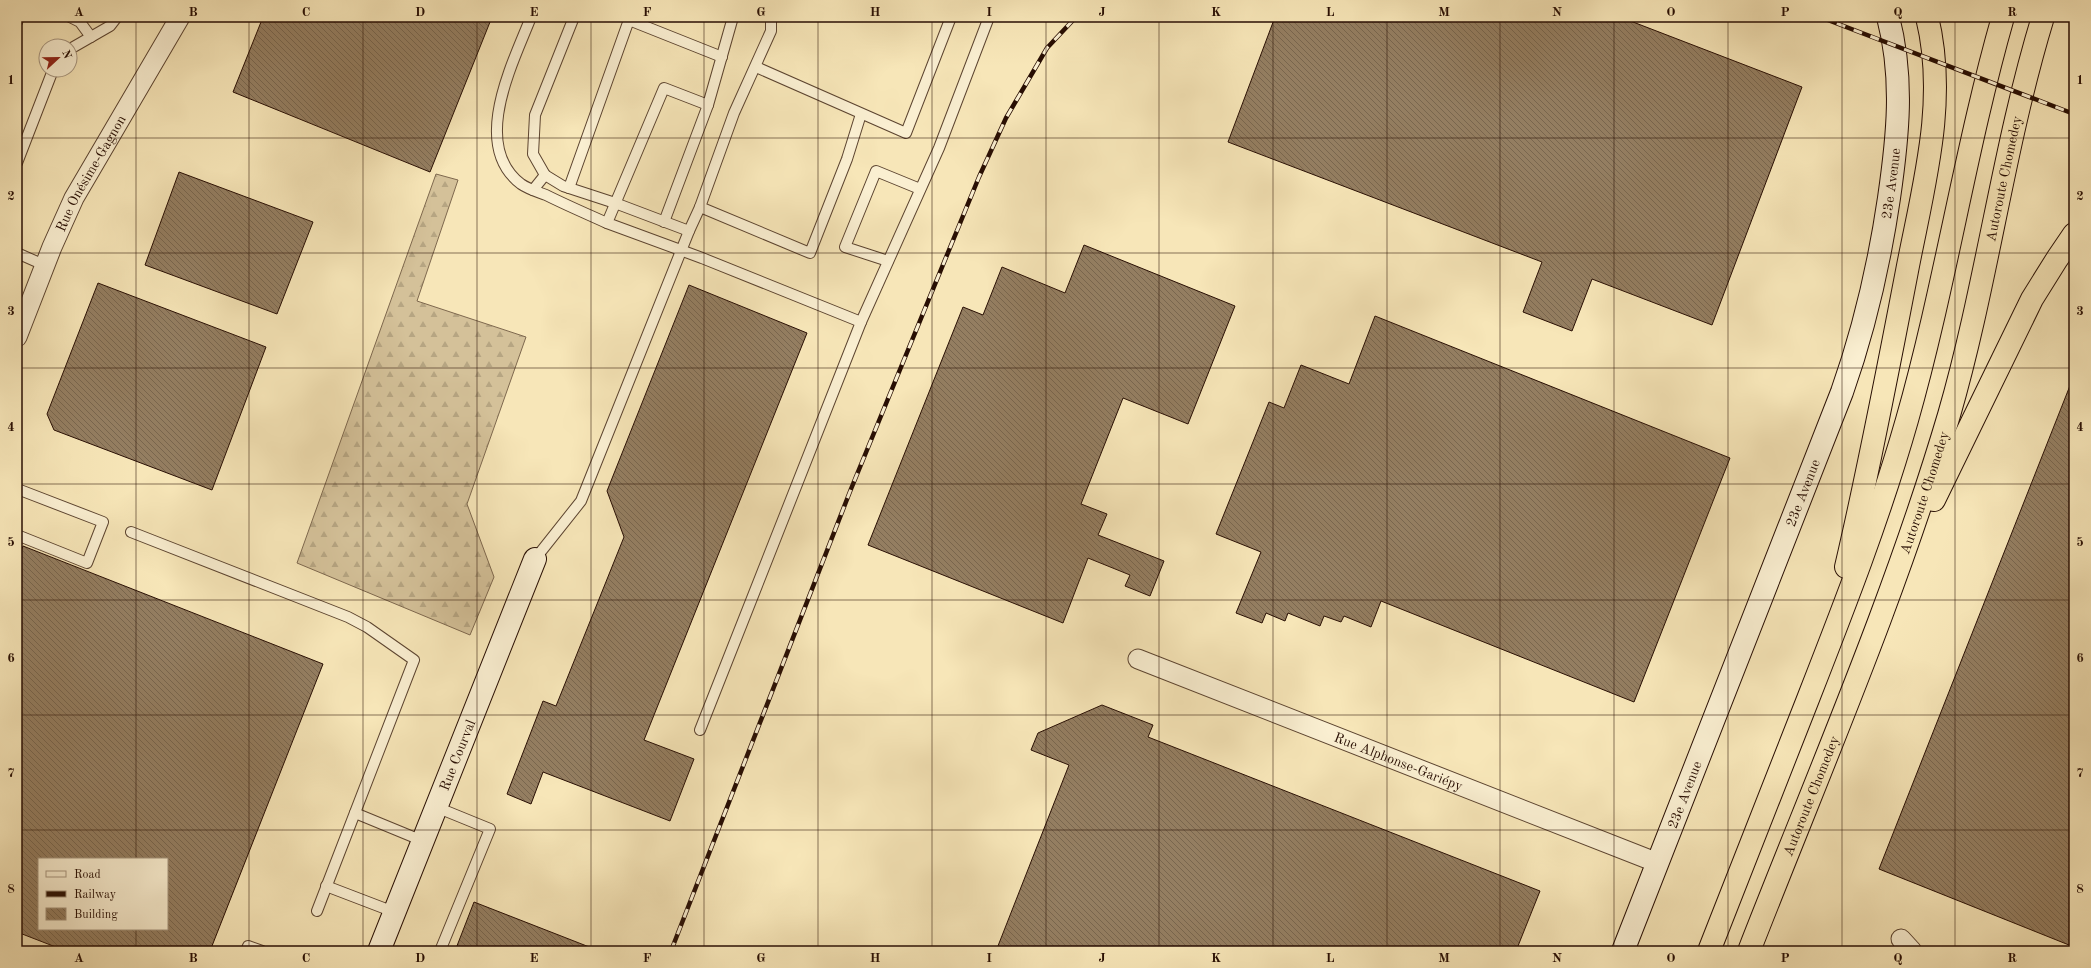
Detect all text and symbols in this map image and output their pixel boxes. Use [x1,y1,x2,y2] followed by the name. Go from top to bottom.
[74,6,84,19] text: A
[188,6,198,19] text: B
[302,6,310,19] text: C
[415,6,425,19] text: D
[530,6,539,19] text: E
[643,6,652,19] text: F
[756,6,766,19] text: G
[870,6,881,19] text: H
[986,6,992,19] text: I
[1098,6,1106,19] text: J
[1211,6,1221,19] text: K
[1326,6,1335,19] text: L
[1438,6,1450,19] text: M
[1552,6,1562,19] text: N
[1666,6,1676,19] text: O
[1780,6,1790,19] text: P
[1893,6,1903,19] text: Q
[2007,6,2017,19] text: R
[38,38,78,78] north arrow
[59,49,73,61] text: N
[7,74,15,87] text: 1
[2076,74,2084,87] text: 1
[54,112,129,234] street label: Rue Onésime-Gagnon
[1984,114,2025,243] street label: Autoroute Chomedey
[1880,148,1903,220] street label: 23e Avenue
[7,190,15,203] text: 2
[2076,190,2084,203] text: 2
[7,305,15,318] text: 3
[2076,305,2084,318] text: 3
[7,421,15,434] text: 4
[2076,421,2084,434] text: 4
[1898,429,1952,556] street label: Autoroute Chomedey
[1784,458,1823,529] street label: 23e Avenue
[7,536,15,549] text: 5
[2076,536,2084,549] text: 5
[7,652,15,665] text: 6
[2076,652,2084,665] text: 6
[438,718,478,793] street label: Rue Courval
[1332,731,1465,794] street label: Rue Alphonse-Gariépy
[1781,734,1842,858] street label: Autoroute Chomedey
[1666,759,1705,831] street label: 23e Avenue
[7,767,15,780] text: 7
[2076,767,2084,780] text: 7
[38,858,168,930] legend
[74,869,101,881] text: Road
[7,883,15,896] text: 8
[2076,883,2084,896] text: 8
[74,889,117,901] text: Railway
[74,909,118,921] text: Building
[74,952,84,965] text: A
[188,952,198,965] text: B
[302,952,310,965] text: C
[415,952,425,965] text: D
[530,952,539,965] text: E
[643,952,652,965] text: F
[756,952,766,965] text: G
[870,952,881,965] text: H
[986,952,992,965] text: I
[1098,952,1106,965] text: J
[1211,952,1221,965] text: K
[1326,952,1335,965] text: L
[1438,952,1450,965] text: M
[1552,952,1562,965] text: N
[1666,952,1676,965] text: O
[1780,952,1790,965] text: P
[1893,952,1903,965] text: Q
[2007,952,2017,965] text: R

